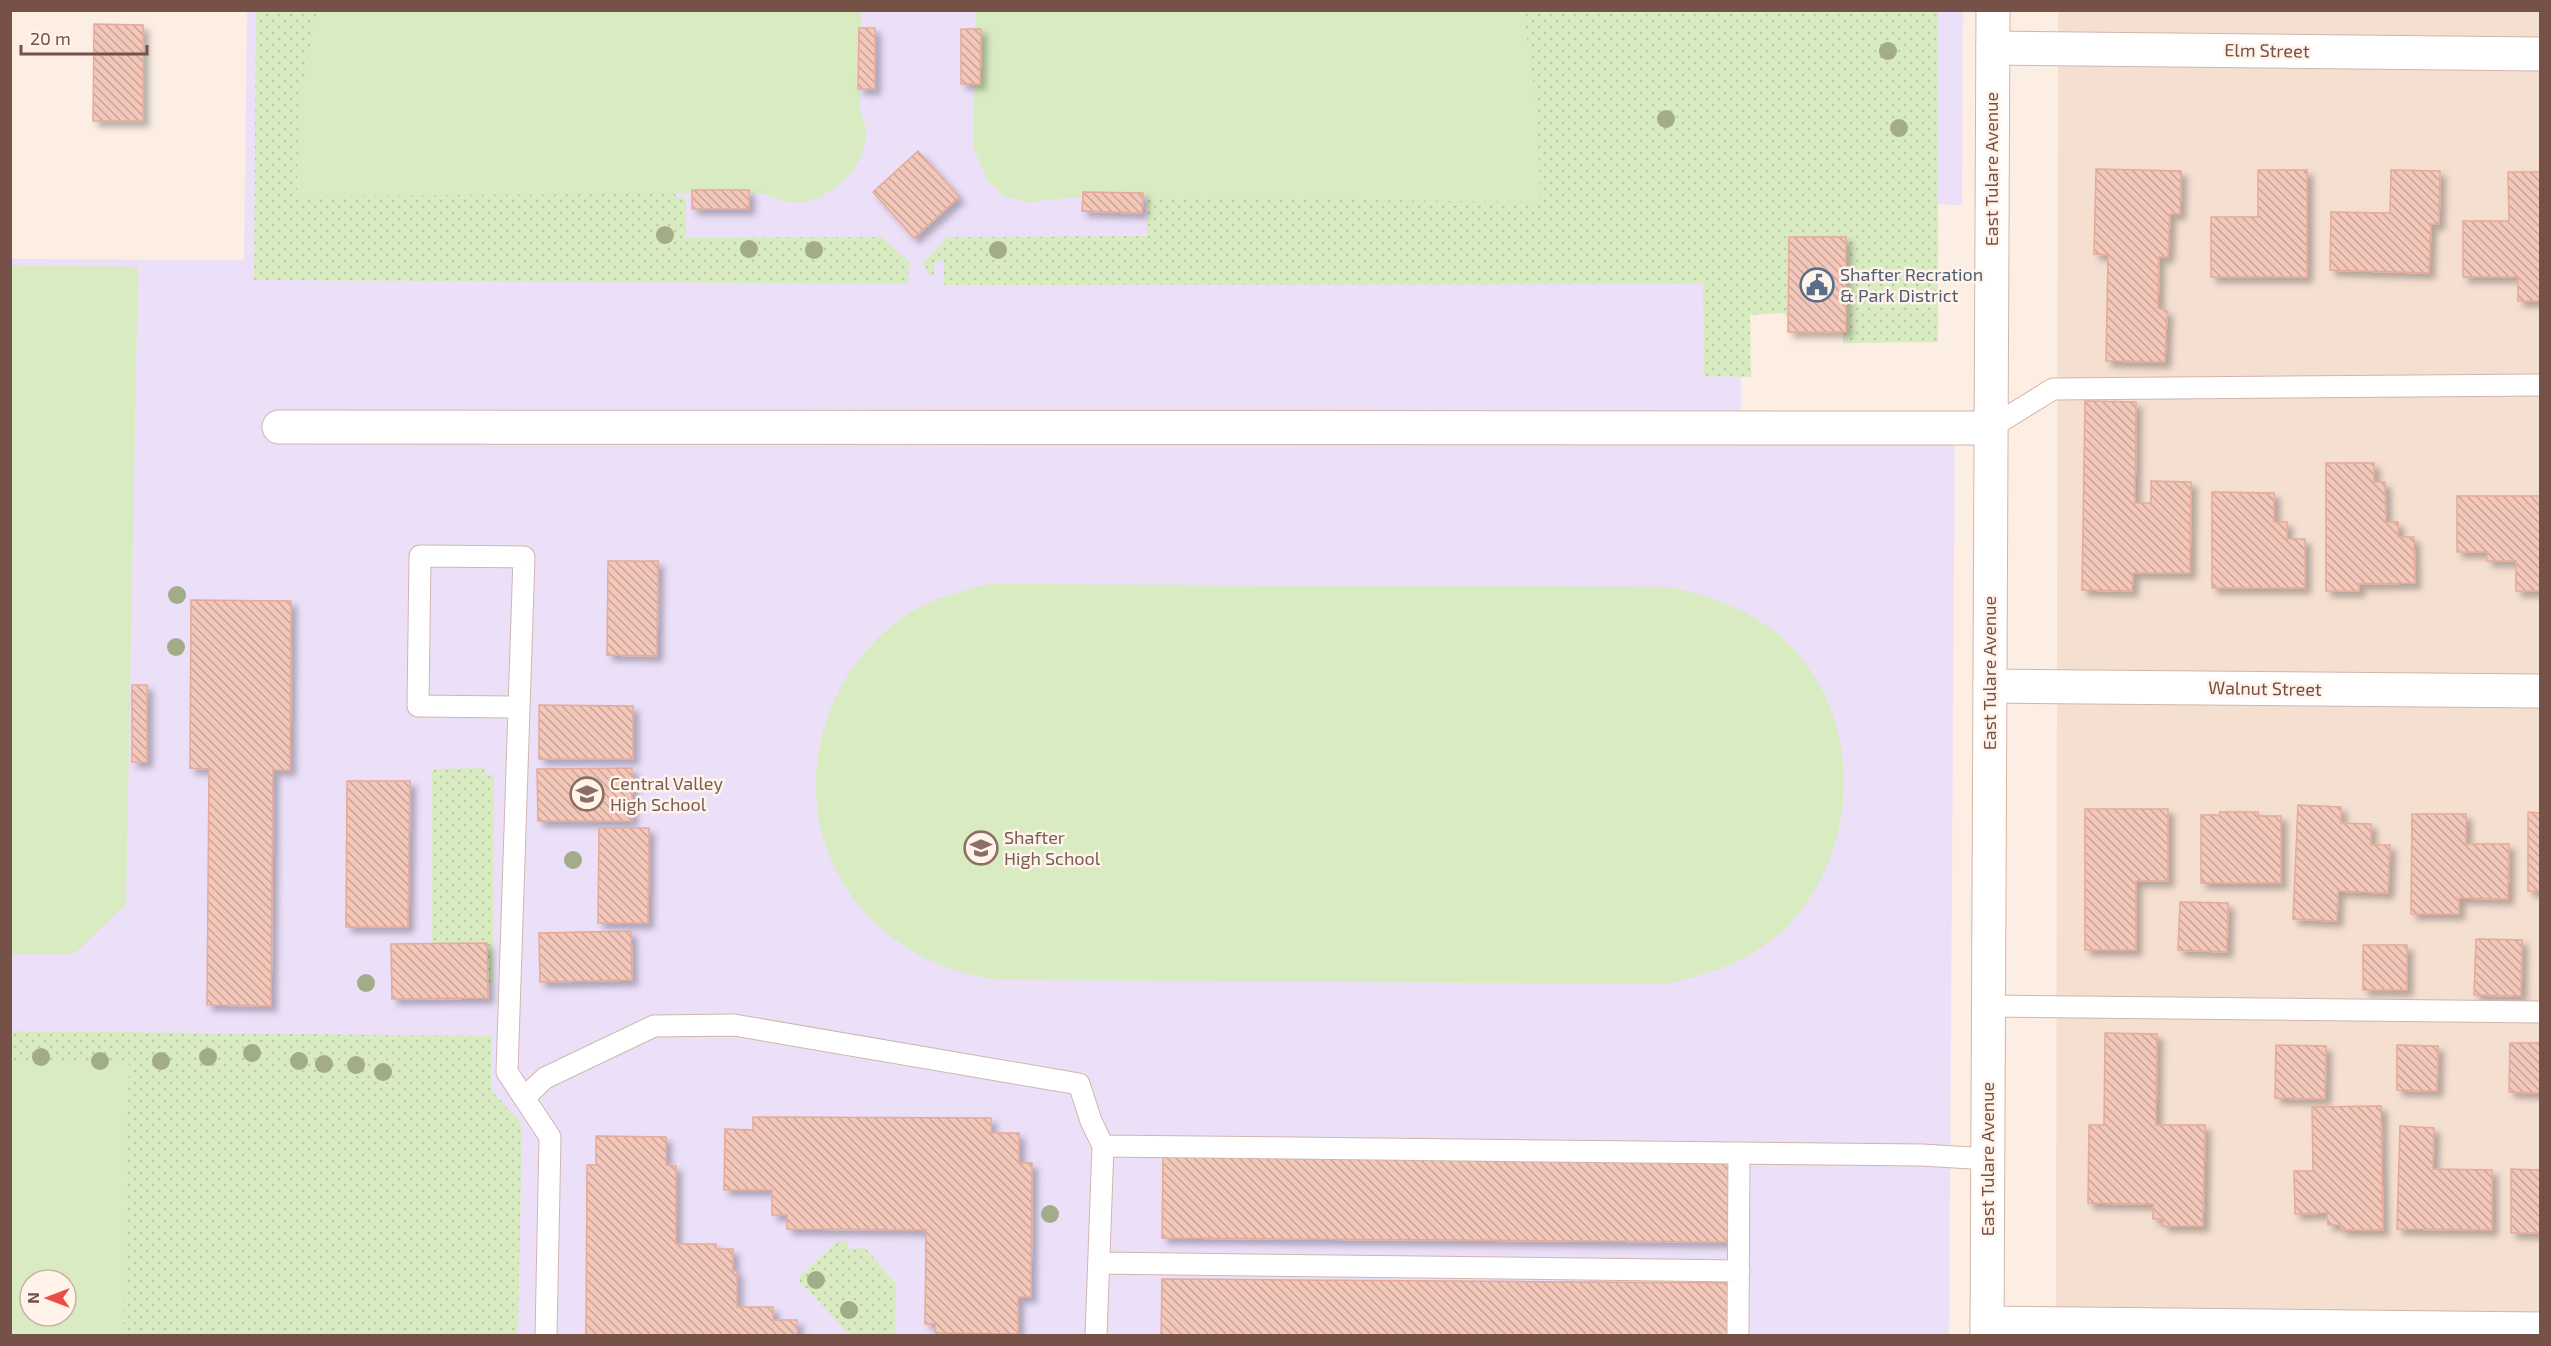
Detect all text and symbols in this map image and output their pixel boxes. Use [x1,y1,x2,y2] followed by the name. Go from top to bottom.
[21,18,147,56] scale bar
[30,27,71,49] text: 20 m
[2224,38,2310,62] street label: Elm Street
[1980,92,2002,246] street label: East Tulare Avenue
[1840,263,1983,306] place label: Shafter Recration & Park District
[1799,267,1835,303] public building icon: Shafter Recration & Park District
[1978,596,2000,750] street label: East Tulare Avenue
[2208,676,2322,700] street label: Walnut Street
[610,772,723,815] place label: Central Valley High School
[569,776,605,812] school or university icon: Central Valley High School
[1004,826,1101,869] place label: Shafter High School
[963,830,999,866] school or university icon: Shafter High School
[1976,1082,1998,1236] street label: East Tulare Avenue
[18,1268,78,1328] north arrow
[23,1292,42,1304] text: N

